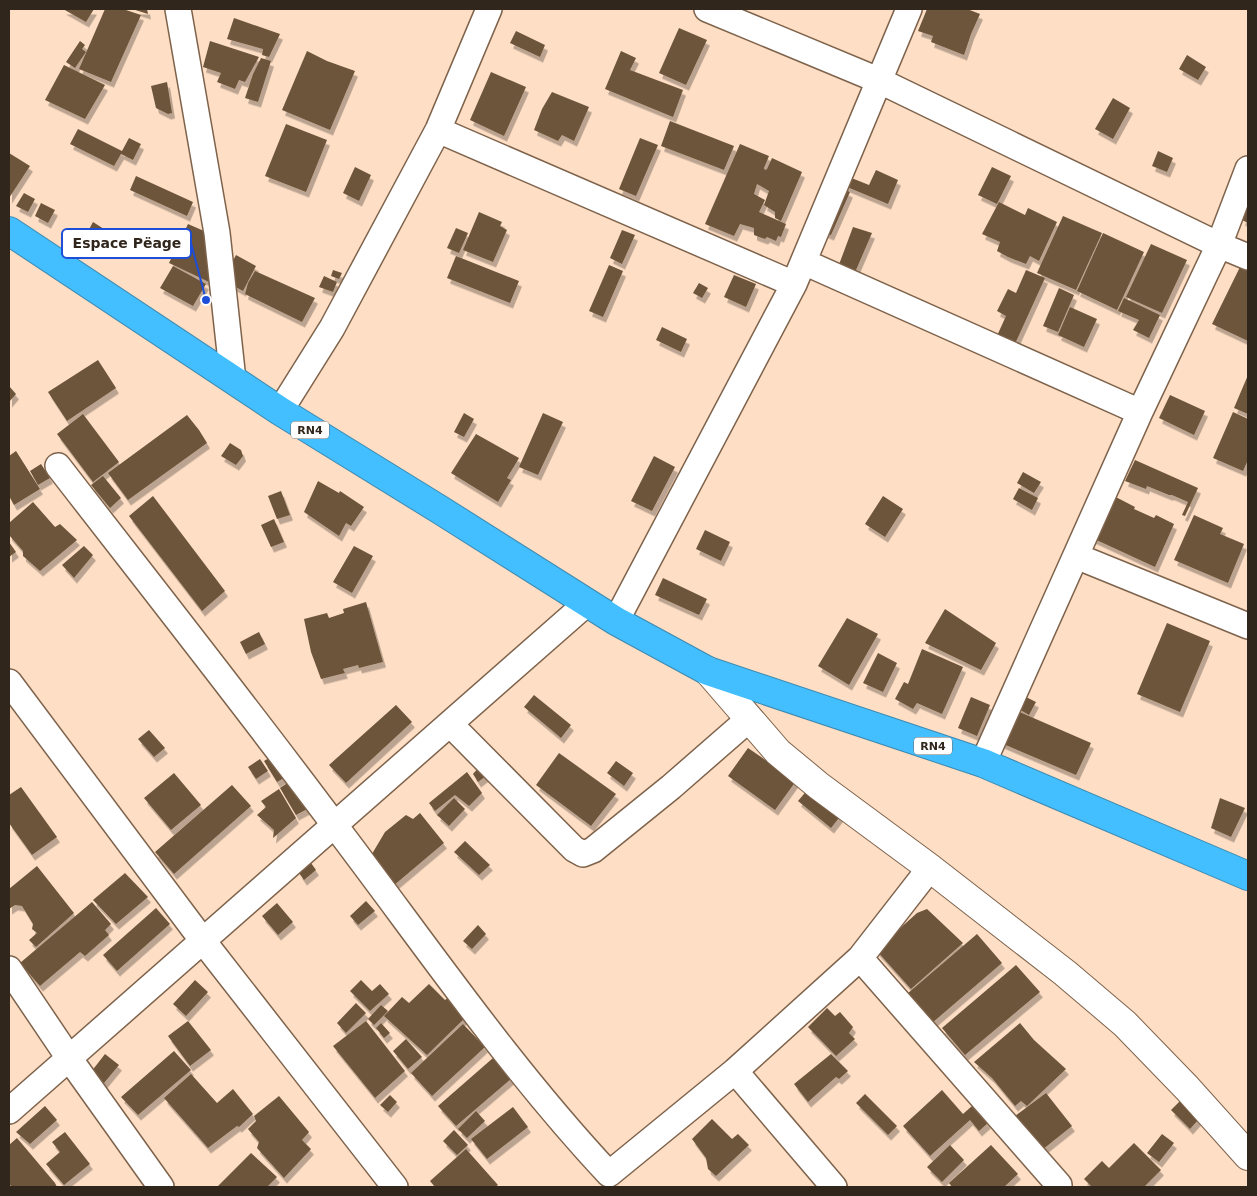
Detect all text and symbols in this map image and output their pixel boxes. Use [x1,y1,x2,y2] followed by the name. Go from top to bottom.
[62,229,191,258] callout: Espace Pëage
[73,235,181,251] text: Espace Pëage
[291,422,329,438] road number: RN4
[914,738,952,754] road number: RN4

